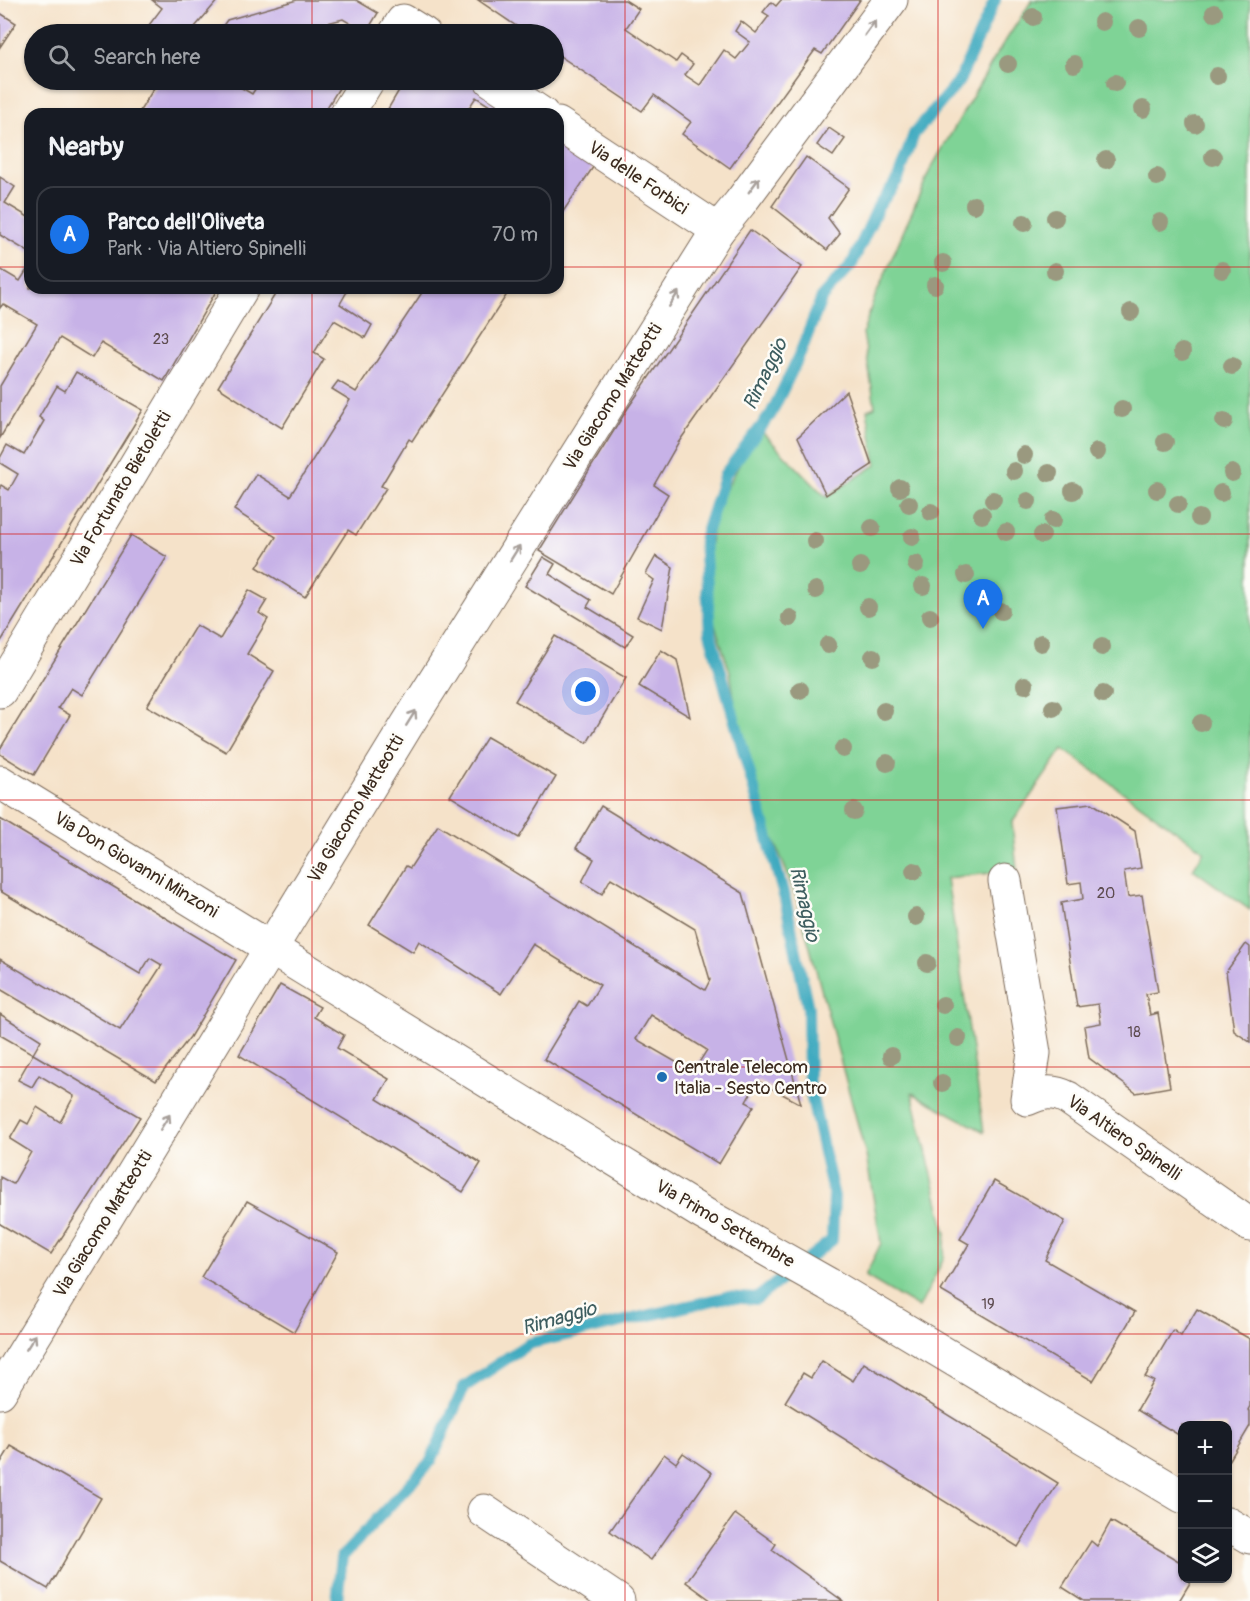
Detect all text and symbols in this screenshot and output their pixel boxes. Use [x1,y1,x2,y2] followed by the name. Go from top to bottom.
[864,20,876,36] one-way arrow
[24,24,564,90] search box
[45,41,78,74] icon: search
[93,43,200,71] text: Search here
[48,131,124,163] text: Nearby
[584,136,692,220] street label: Via delle Forbici
[748,177,761,193] one-way arrow
[107,208,264,236] text: Parco dell'Oliveta
[63,222,76,247] text: A
[492,222,538,247] text: 70 m
[107,236,306,261] text: Park · Via Altiero Spinelli
[669,291,681,308] one-way arrow
[558,319,668,475] street label: Via Giacomo Matteotti
[153,330,169,349] house number: 23
[737,333,793,414] water label: Rimaggio
[65,407,177,571] street label: Via Fortunato Bietoletti
[509,545,521,562] one-way arrow
[964,580,1002,629] pin: A
[571,677,600,706] your location
[405,710,418,727] one-way arrow
[303,731,409,887] street label: Via Giacomo Matteotti
[50,807,222,923] street label: Via Don Giovanni Minzoni
[784,864,826,945] water label: Rimaggio
[1097,884,1115,903] house number: 20
[1127,1023,1141,1042] house number: 18
[674,1056,827,1100] place label: Centrale Telecom Italia - Sesto Centro
[655,1070,669,1084] marker: Centrale Telecom Italia - Sesto Centro
[1063,1090,1185,1186] street label: Via Altiero Spinelli
[160,1114,172,1131] one-way arrow
[48,1146,158,1302] street label: Via Giacomo Matteotti
[651,1175,799,1273] street label: Via Primo Settembre
[519,1295,600,1341] water label: Rimaggio
[981,1295,995,1314] house number: 19
[25,1334,37,1351] one-way arrow
[1178,1421,1232,1583] map controls
[1178,1421,1232,1475] button: +
[1178,1475,1232,1529] button: −
[1178,1529,1232,1583] button: layers

